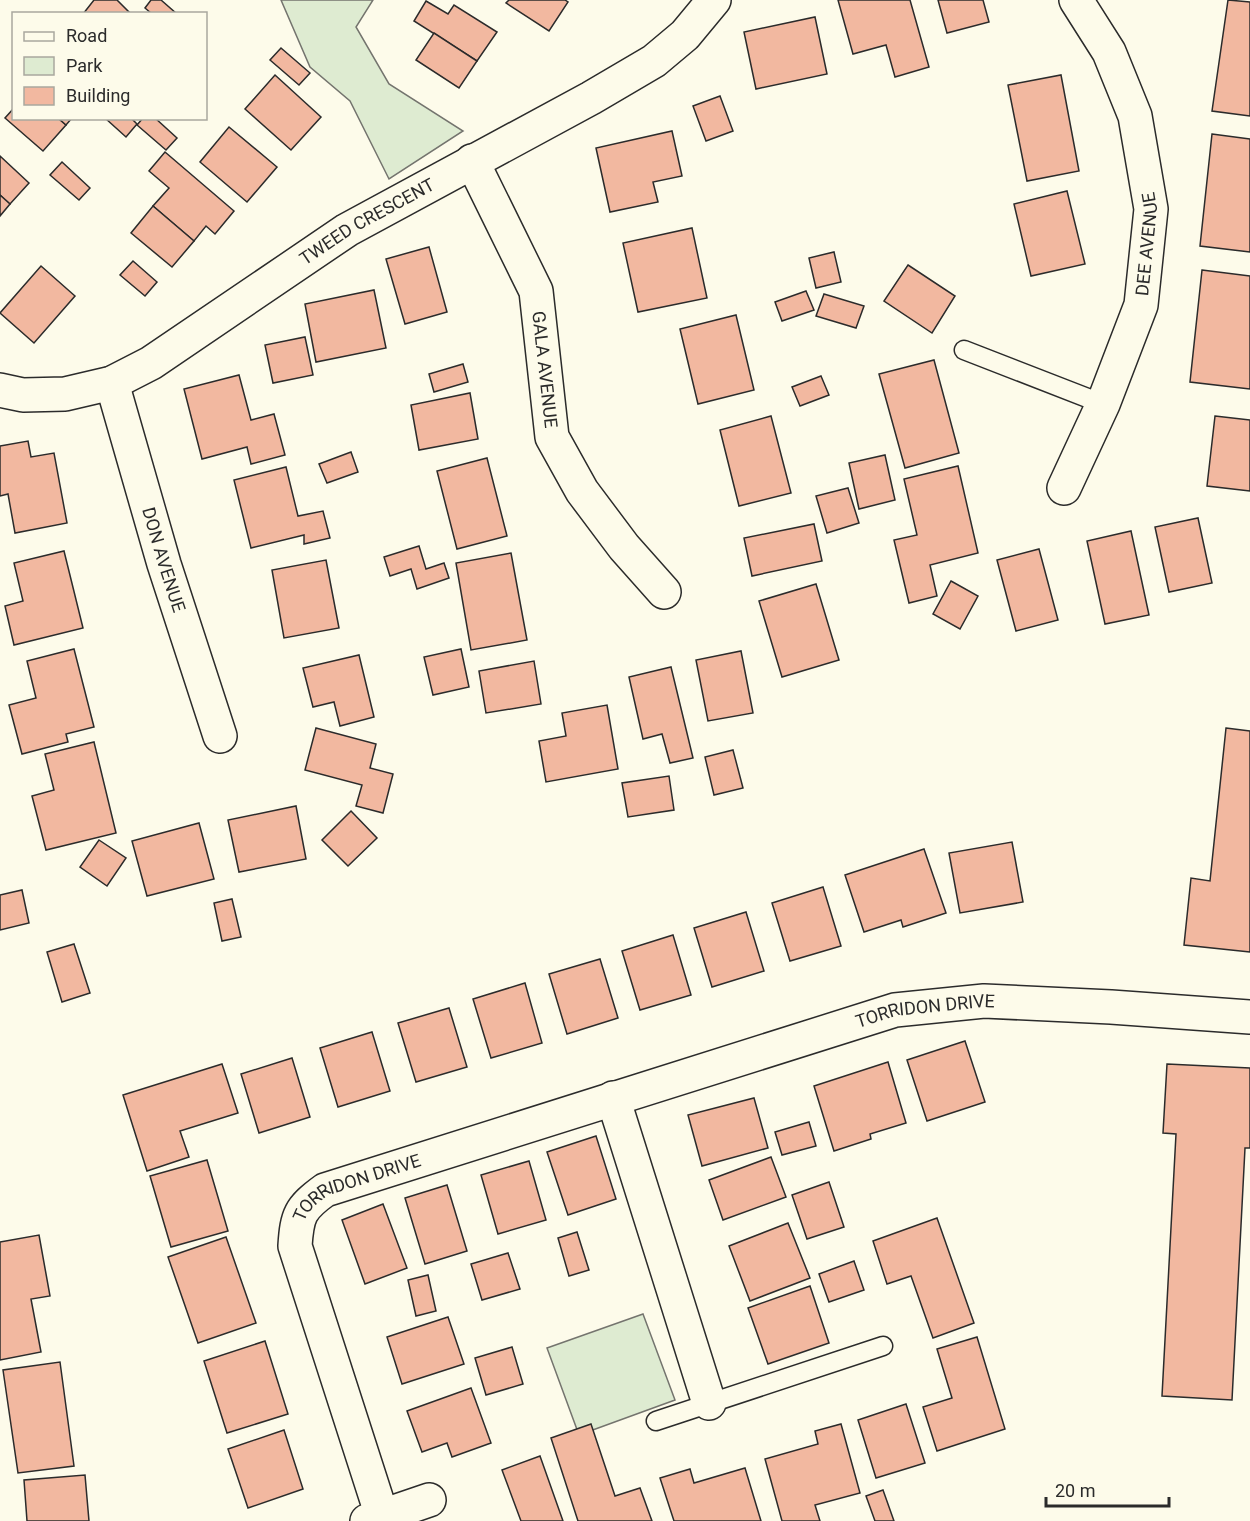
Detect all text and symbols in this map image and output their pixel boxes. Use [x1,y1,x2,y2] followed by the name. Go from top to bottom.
[12,12,207,120] legend
[66,25,107,46] text: Road
[66,55,103,76] text: Park
[66,85,130,106] text: Building
[295,174,438,269] street label: TWEED CRESCENT
[1131,191,1162,297] street label: DEE AVENUE
[528,310,562,429] street label: GALA AVENUE
[138,504,190,615] street label: DON AVENUE
[853,990,995,1032] street label: TORRIDON DRIVE
[288,1149,423,1224] street label: TORRIDON DRIVE
[1046,1470,1169,1508] scale bar
[1055,1480,1095,1501] text: 20 m

